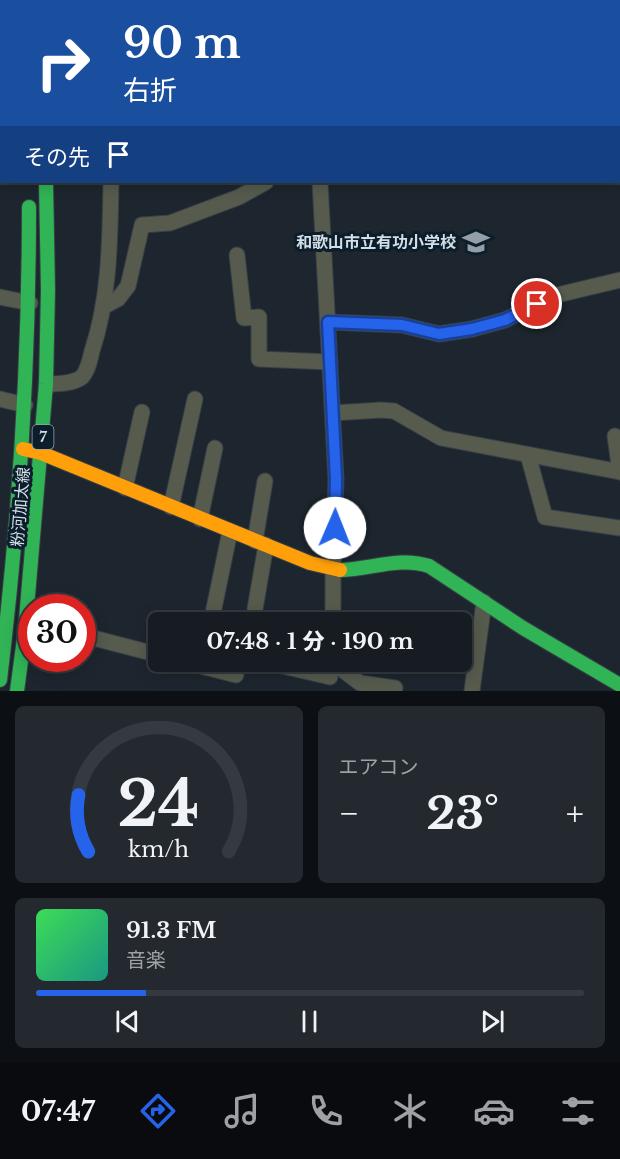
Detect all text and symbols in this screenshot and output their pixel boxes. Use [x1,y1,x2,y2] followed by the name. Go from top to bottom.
[123,17,241,69] text: 90 m
[24,24,102,102] icon: right
[123,74,177,107] text: 右折
[102,138,135,171] icon: arrive
[24,144,90,171] text: その先
[461,227,491,257] school or university icon: 和歌山市立有功小学校
[296,232,456,252] place label: 和歌山市立有功小学校
[511,278,562,329] pin
[520,287,553,320] icon: arrive
[32,425,54,449] road number: 7
[7,466,33,548] street label: 粉河加太線
[303,496,367,560] position arrow
[18,594,96,672] speed limit sign: 30
[206,628,414,655] text: 07:48 · 1 分 · 190 m
[339,755,419,779] text: エアコン
[118,765,200,843] text: 24
[426,785,499,841] text: 23°
[339,793,359,834] text: −
[566,793,584,834] text: +
[128,836,189,863] text: km/h
[126,917,216,944] text: 91.3 FM
[126,948,166,972] text: 音楽
[111,1005,144,1038] icon: previous
[293,1005,326,1038] icon: pause
[476,1005,509,1038] icon: next
[137,1090,179,1132] icon: directions
[221,1090,263,1132] icon: music
[305,1090,347,1132] icon: phone
[389,1090,431,1132] icon: climate
[473,1090,515,1132] icon: car
[557,1090,599,1132] icon: filters
[21,1095,95,1128] text: 07:47

